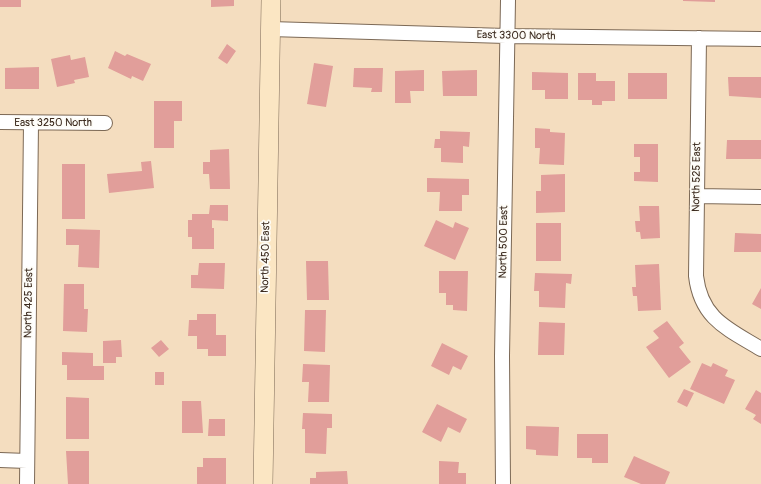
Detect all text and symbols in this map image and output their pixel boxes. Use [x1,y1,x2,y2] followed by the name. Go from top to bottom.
[476,29,556,43] street label: East 3300 North
[14,116,92,130] street label: East 3250 North
[690,142,704,212] street label: North 525 East
[497,205,511,279] street label: North 500 East
[259,221,273,293] street label: North 450 East
[22,268,36,338] street label: North 425 East

